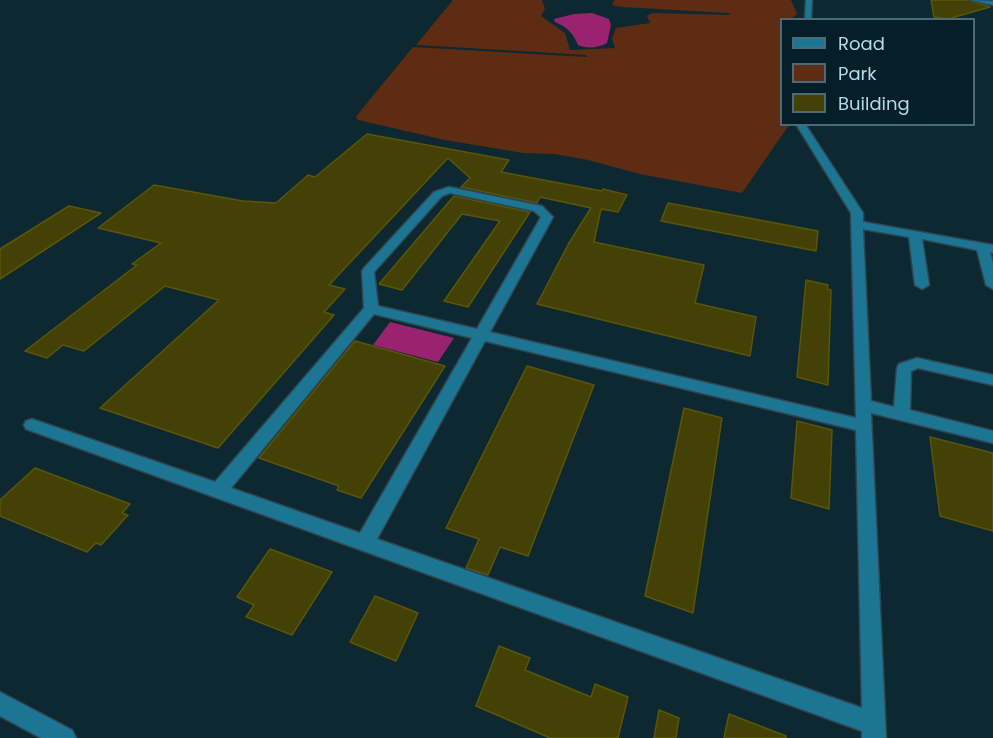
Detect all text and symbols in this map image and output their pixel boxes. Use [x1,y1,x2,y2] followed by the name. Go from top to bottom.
[780,18,975,126] legend
[838,31,885,56] text: Road
[838,61,877,86] text: Park
[838,91,910,116] text: Building

